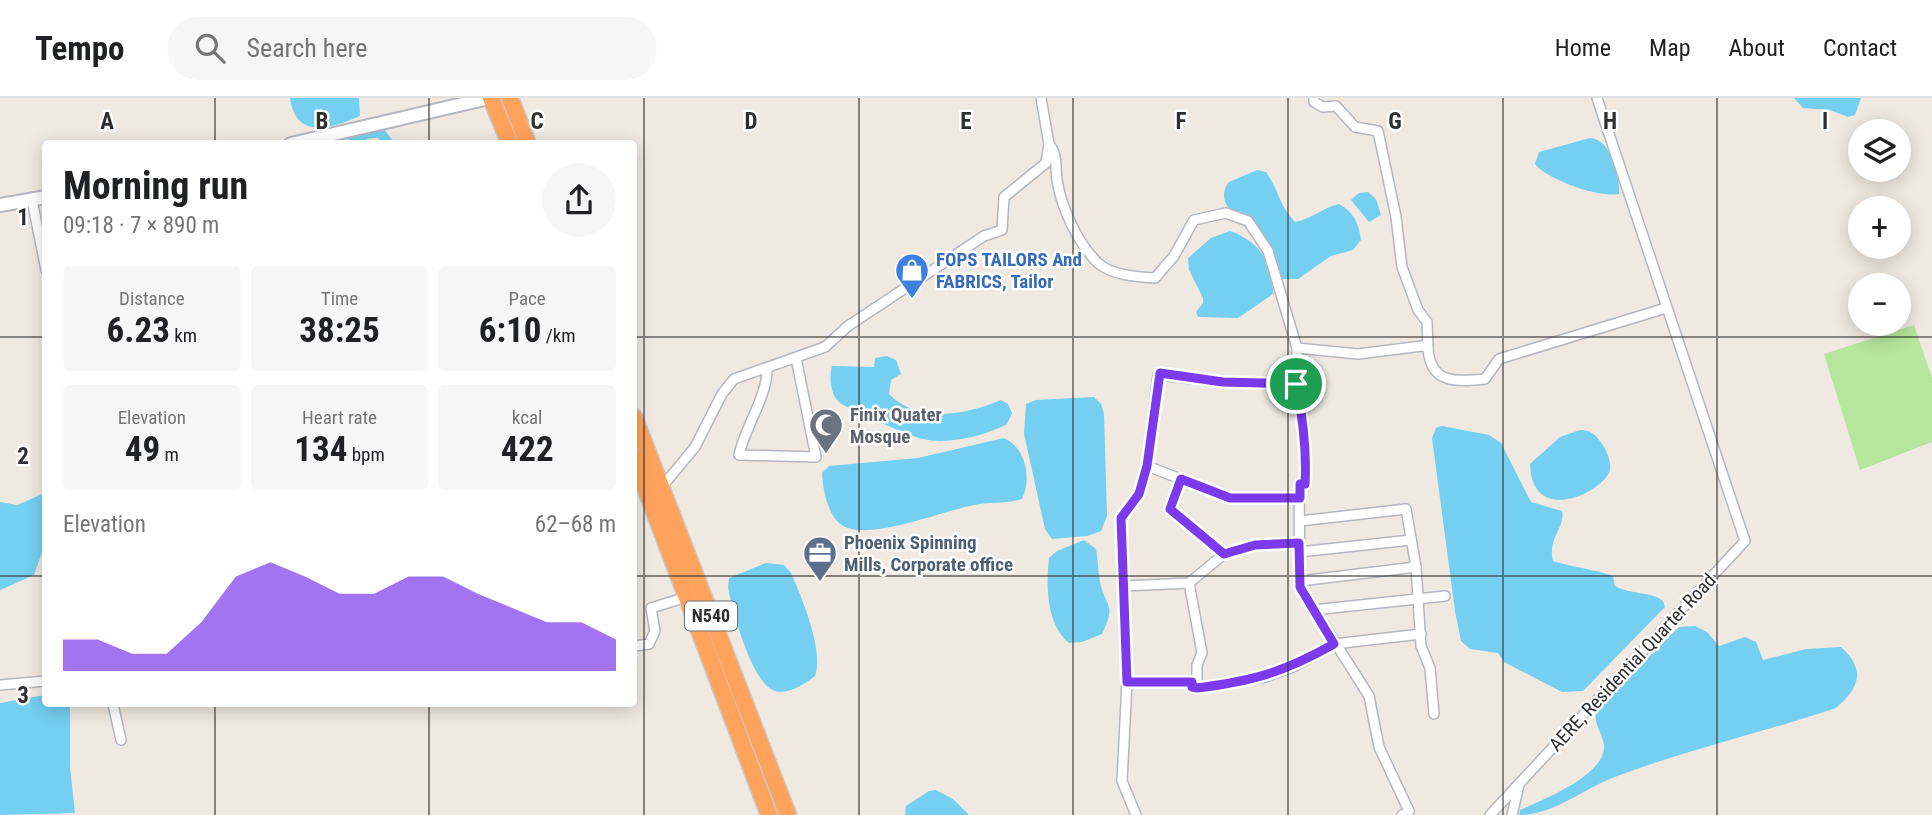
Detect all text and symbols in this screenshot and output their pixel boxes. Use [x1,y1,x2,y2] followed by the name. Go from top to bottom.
[167,17,657,80] search box
[35,29,125,68] text: Tempo
[191,29,229,67] icon: search
[247,33,367,63] text: Search here
[1555,34,1611,62] text: Home
[1649,34,1691,62] text: Map
[1729,34,1785,62] text: About
[1823,34,1897,62] text: Contact
[100,108,114,135] text: A
[316,108,328,135] text: B
[530,108,544,135] text: C
[745,108,758,135] text: D
[960,108,972,135] text: E
[1176,108,1187,135] text: F
[1388,108,1402,135] text: G
[1603,108,1617,135] text: H
[1822,108,1828,135] text: I
[1848,119,1911,336] map controls
[1848,119,1911,182] button: layers
[542,163,616,237] button: share
[63,164,248,208] text: Morning run
[1848,196,1911,259] button: +
[17,204,29,231] text: 1
[63,212,219,239] text: 09:18 · 7 × 890 m
[936,248,1082,293] place label: FOPS TAILORS And FABRICS, Tailor
[893,251,931,300] shop icon: FOPS TAILORS And FABRICS, Tailor
[1848,273,1911,336] button: −
[119,287,185,310] text: Distance
[321,287,358,310] text: Time
[509,287,546,310] text: Pace
[107,310,170,351] text: 6.23
[299,310,380,351] text: 38:25
[479,310,541,351] text: 6:10
[170,324,197,347] text: km
[541,324,576,347] text: /km
[1266,354,1326,414] pin
[1277,365,1315,403] icon: arrive
[850,403,942,448] place label: Finix Quater Mosque
[118,406,186,429] text: Elevation
[302,406,377,429] text: Heart rate
[512,406,542,429] text: kcal
[807,406,845,455] mosque icon: Finix Quater Mosque
[125,429,160,470] text: 49
[294,429,347,470] text: 134
[501,429,554,470] text: 422
[17,443,29,470] text: 2
[160,443,179,466] text: m
[347,443,385,466] text: bpm
[63,511,146,538] text: Elevation
[535,511,616,538] text: 62–68 m
[844,531,1013,576] place label: Phoenix Spinning Mills, Corporate office
[801,534,839,583] office icon: Phoenix Spinning Mills, Corporate office
[1544,569,1721,756] street label: AERE, Residential Quarter Road
[685,602,737,630] road number: N540
[17,682,29,709] text: 3

